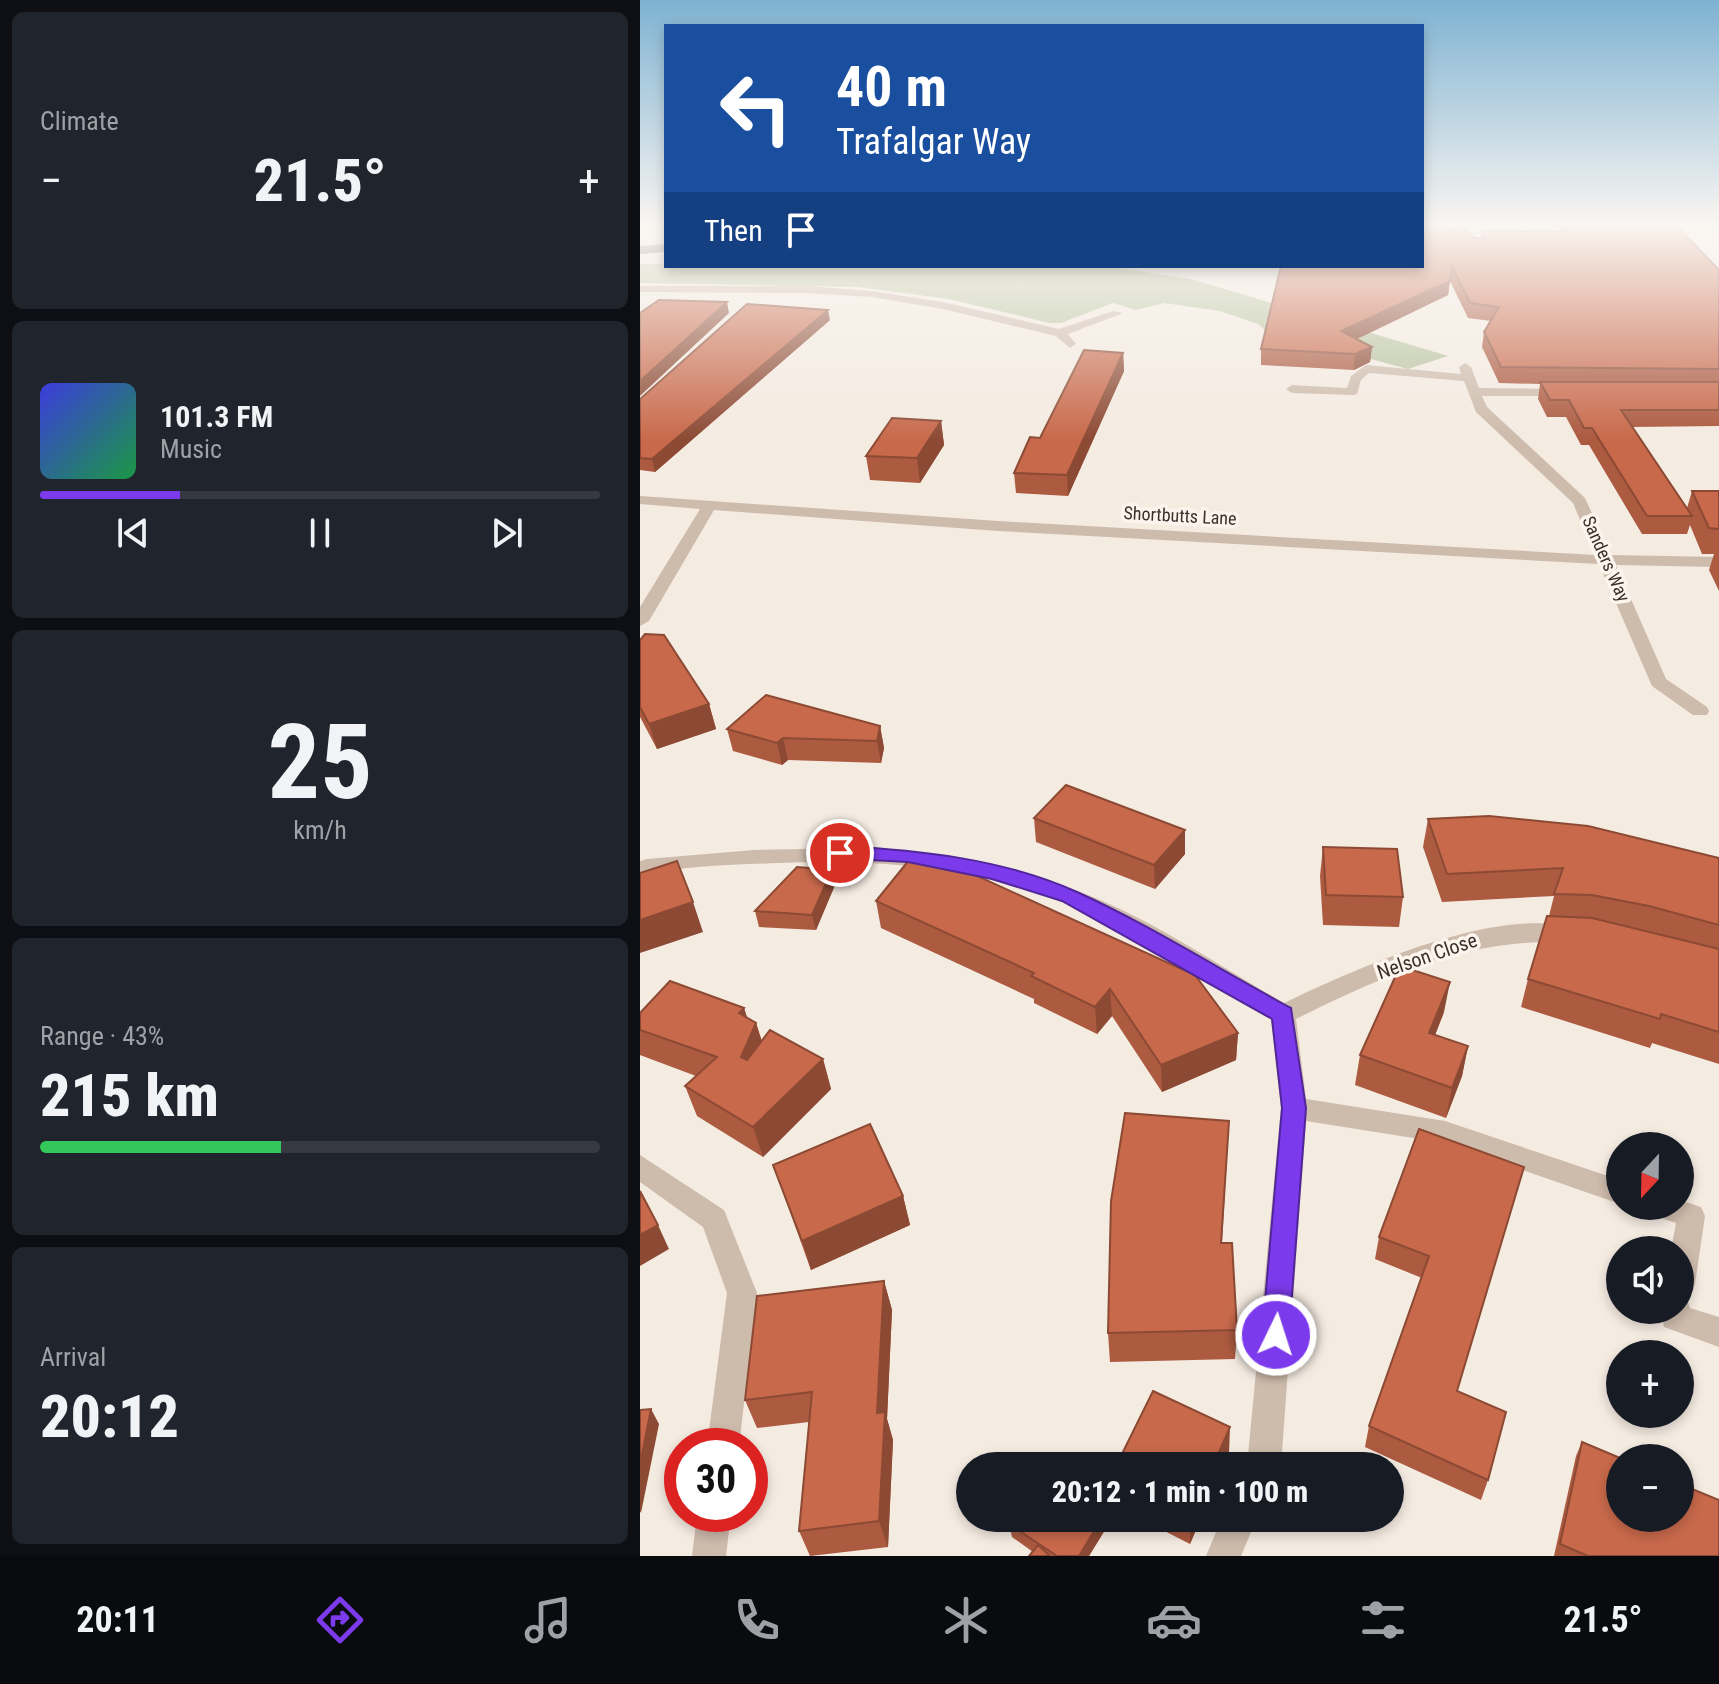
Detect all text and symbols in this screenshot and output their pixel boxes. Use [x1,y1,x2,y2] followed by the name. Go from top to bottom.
[836,54,947,120] text: 40 m
[704,56,808,160] icon: left
[40,106,119,136] text: Climate
[836,121,1031,163] text: Trafalgar Way
[254,145,387,216] text: 21.5°
[40,155,62,207] text: −
[578,155,600,207] text: +
[779,208,823,252] icon: arrive
[704,213,763,248] text: Then
[160,399,273,434] text: 101.3 FM
[160,434,222,464] text: Music
[1123,502,1237,529] street label: Shortbutts Lane
[111,511,155,555] icon: previous
[298,511,342,555] icon: pause
[485,511,529,555] icon: next
[1578,513,1635,605] street label: Sanders Way
[267,702,373,823] text: 25
[293,815,347,845] text: km/h
[806,819,874,887] pin
[818,831,862,875] icon: arrive
[1374,928,1480,984] street label: Nelson Close
[40,1021,164,1051] text: Range · 43%
[40,1060,219,1131] text: 215 km
[1606,1132,1694,1220] north arrow
[1606,1132,1694,1532] map controls
[1606,1236,1694,1324] button: sound
[1234,1293,1318,1377] position arrow
[1606,1340,1694,1428] button: +
[40,1342,106,1372] text: Arrival
[40,1381,179,1452] text: 20:12
[664,1428,768,1532] speed limit sign: 30
[1606,1444,1694,1532] button: −
[1052,1474,1308,1509] text: 20:12 · 1 min · 100 m
[312,1592,368,1648] icon: directions
[520,1592,576,1648] icon: music
[729,1592,785,1648] icon: phone
[938,1592,994,1648] icon: climate
[1146,1592,1202,1648] icon: car
[1355,1592,1411,1648] icon: filters
[76,1599,159,1641] text: 20:11
[1564,1599,1643,1641] text: 21.5°

